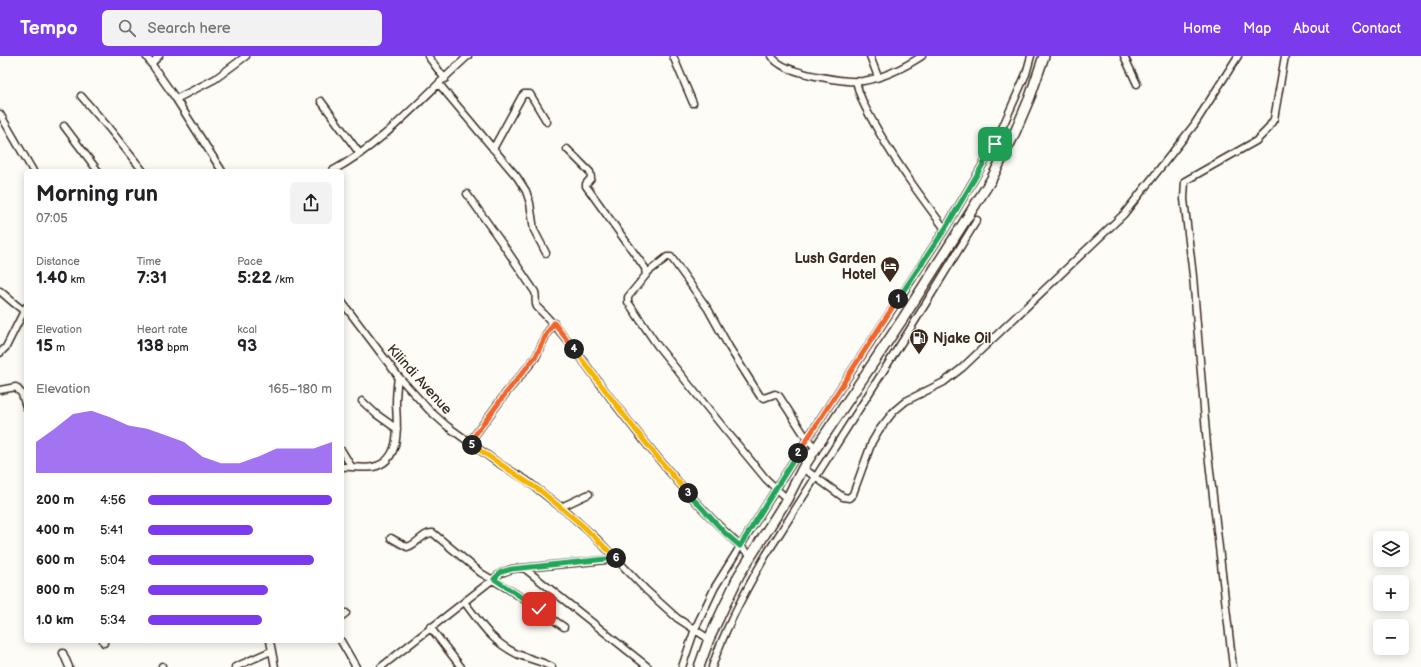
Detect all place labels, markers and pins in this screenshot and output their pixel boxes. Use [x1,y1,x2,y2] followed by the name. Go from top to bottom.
[978,127,1012,161] pin
[794,250,876,283] place label: Lush Garden Hotel
[879,255,901,283] hotel icon: Lush Garden Hotel
[888,289,908,309] pin: 1
[908,327,930,355] fuel station icon: Njake Oil
[933,330,991,347] place label: Njake Oil
[564,339,584,359] pin: 4
[462,435,482,455] pin: 5
[788,443,808,463] pin: 2
[678,483,698,503] pin: 3
[606,548,626,568] pin: 6
[522,592,556,626] pin

